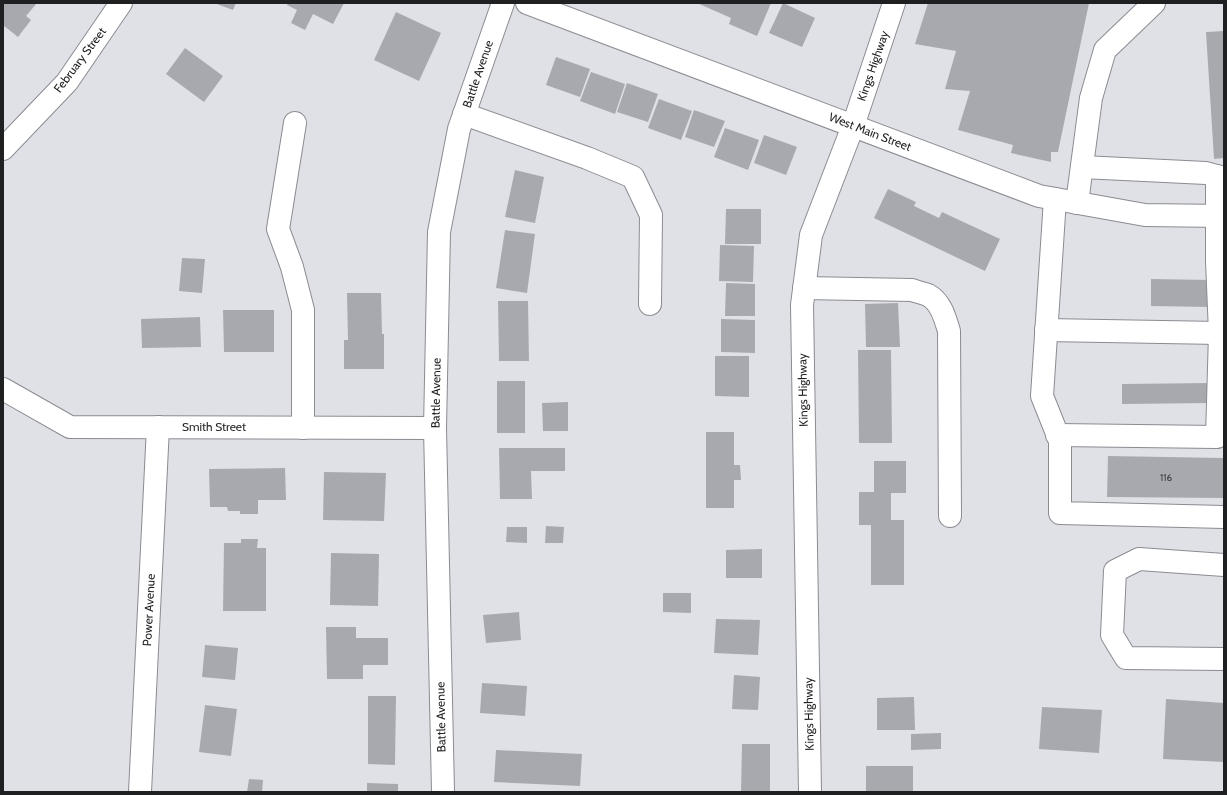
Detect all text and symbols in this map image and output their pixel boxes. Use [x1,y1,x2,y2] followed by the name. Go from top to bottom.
[50,24,109,95] street label: February Street
[853,29,892,103] street label: Kings Highway
[459,38,496,110] street label: Battle Avenue
[827,109,913,154] street label: West Main Street
[794,353,811,427] street label: Kings Highway
[427,358,444,428] street label: Battle Avenue
[182,419,246,434] street label: Smith Street
[1160,471,1172,484] house number: 116
[139,573,158,647] street label: Power Avenue
[800,677,817,751] street label: Kings Highway
[432,682,449,752] street label: Battle Avenue

